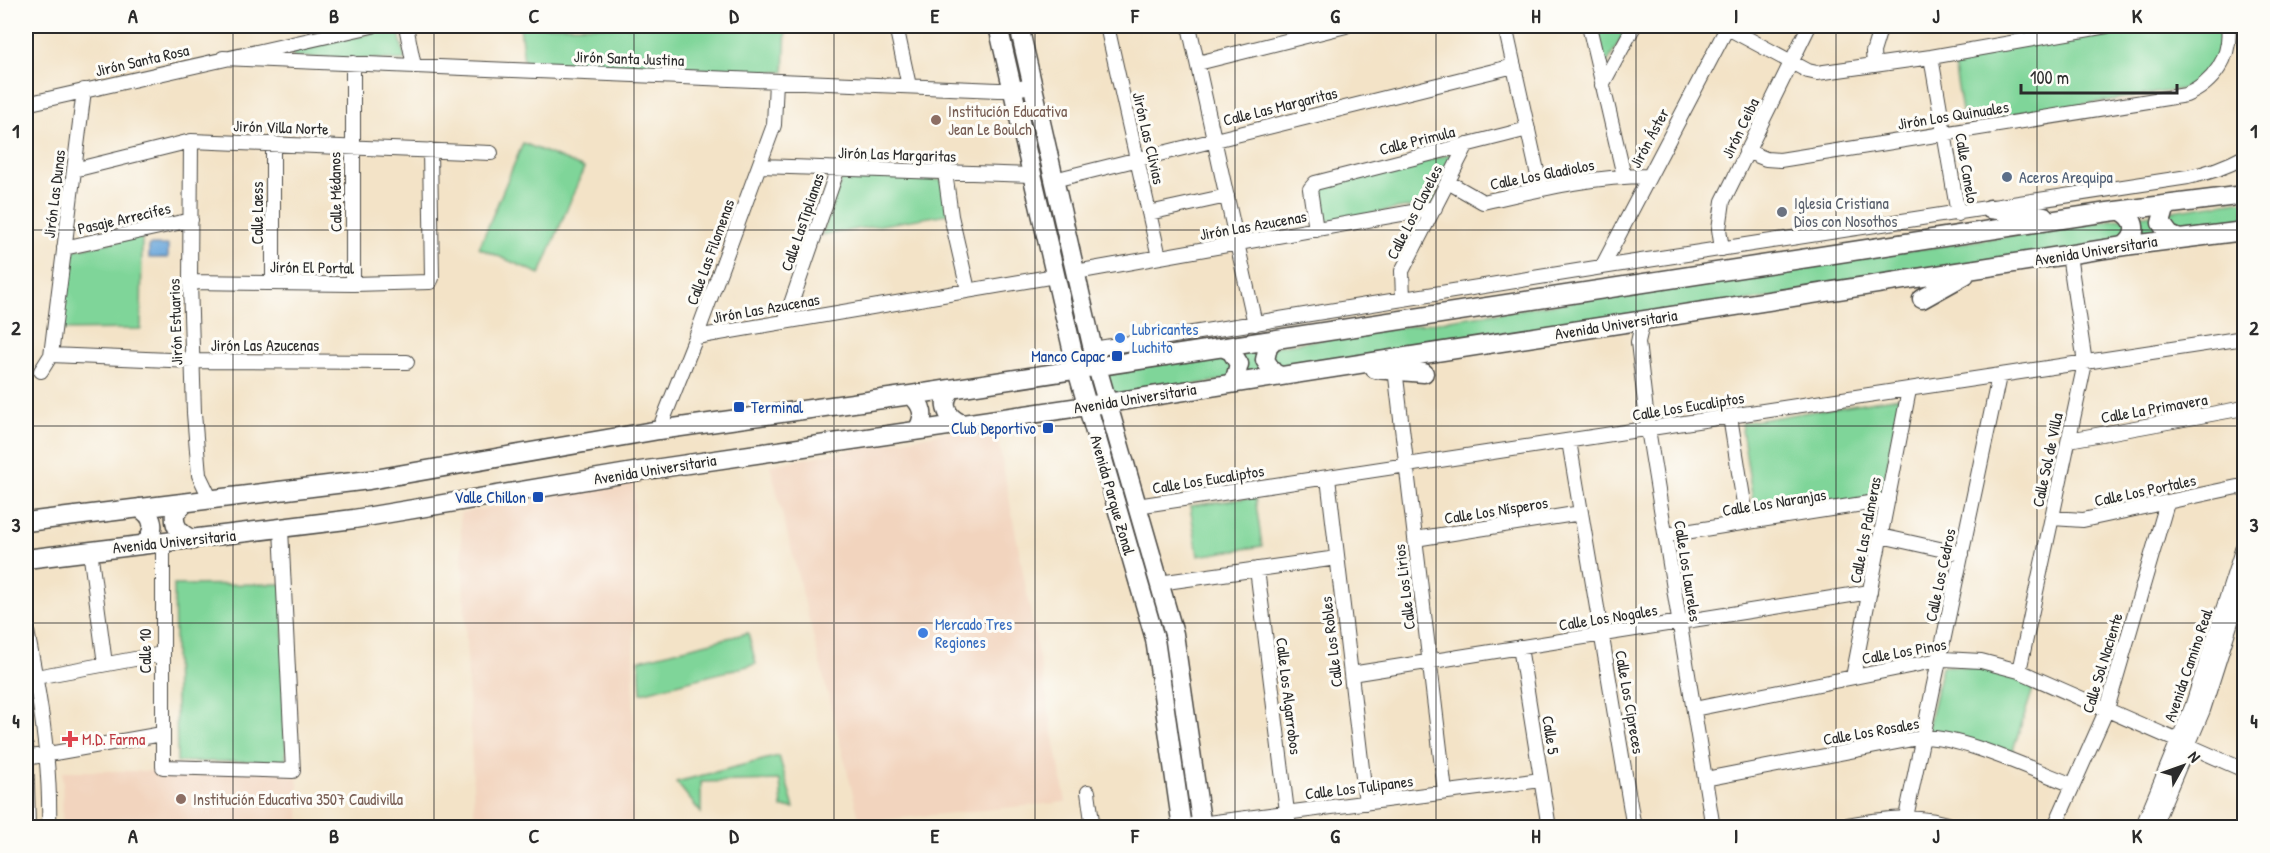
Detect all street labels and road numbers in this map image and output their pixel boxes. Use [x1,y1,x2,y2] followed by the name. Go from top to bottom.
[93,39,191,81] street label: Jirón Santa Rosa
[573,45,685,71] street label: Jirón Santa Justina
[1221,81,1339,131] street label: Calle Las Margaritas
[1128,90,1170,186] street label: Jirón Las Clivias
[1716,94,1764,162] street label: Jirón Ceiba
[1896,95,2010,135] street label: Jirón Los Quinuales
[1624,104,1674,172] street label: Jirón Áster
[233,114,330,140] street label: Jirón Villa Norte
[1377,120,1457,160] street label: Calle Primula
[1950,131,1984,206] street label: Calle Canelo
[838,141,956,167] street label: Jirón Las Margaritas
[38,149,70,239] street label: Jirón Las Dunas
[323,152,347,232] street label: Calle Médanos
[1488,153,1596,195] street label: Calle Los Gladiolos
[1381,161,1447,263] street label: Calle Los Claveles
[775,170,829,274] street label: Calle LasTiplianas
[246,182,268,244] street label: Calle Laess
[681,196,739,308] street label: Calle Las Filomenas
[75,197,173,239] street label: Pasaje Arrecifes
[1198,205,1308,245] street label: Jirón Las Azucenas
[2033,229,2159,271] street label: Avenida Universitaria
[270,255,355,279] street label: Jirón El Portal
[162,278,188,366] street label: Jirón Estuarios
[711,288,821,328] street label: Jirón Las Azucenas
[1553,303,1679,345] street label: Avenida Universitaria
[211,334,319,356] street label: Jirón Las Azucenas
[1072,377,1198,419] street label: Avenida Universitaria
[1630,386,1746,426] street label: Calle Los Eucaliptos
[2099,388,2209,428] street label: Calle La Primavera
[2026,411,2068,509] street label: Calle Sol de Villa
[1085,432,1141,558] street label: Avenida Parque Zonal
[592,448,718,490] street label: Avenida Universitaria
[1150,459,1266,499] street label: Calle Los Eucaliptos
[2092,469,2198,511] street label: Calle Los Portales
[1844,475,1886,585] street label: Calle Las Palmeras
[1720,483,1828,521] street label: Calle Los Naranjas
[1443,491,1549,529] street label: Calle Los Nísperos
[1669,519,1707,623] street label: Calle Los Laureles
[111,524,237,558] street label: Avenida Universitaria
[1919,527,1961,623] street label: Calle Los Cedros
[1388,543,1420,631] street label: Calle Los Lirios
[1315,595,1347,689] street label: Calle Los Robles
[1557,598,1659,636] street label: Calle Los Nogales
[2158,605,2218,725] street label: Avenida Camino Real
[2076,610,2128,716] street label: Calle Sol Naciente
[134,629,156,673] street label: Calle 10
[1860,633,1948,669] street label: Calle Los Pinos
[1271,636,1307,756] street label: Calle Los Algarrobos
[1610,649,1650,755] street label: Calle Los Cipreces
[1821,712,1921,750] street label: Calle Los Rosales
[1537,714,1565,756] street label: Calle 5
[1304,769,1414,805] street label: Calle Los Tulipanes

